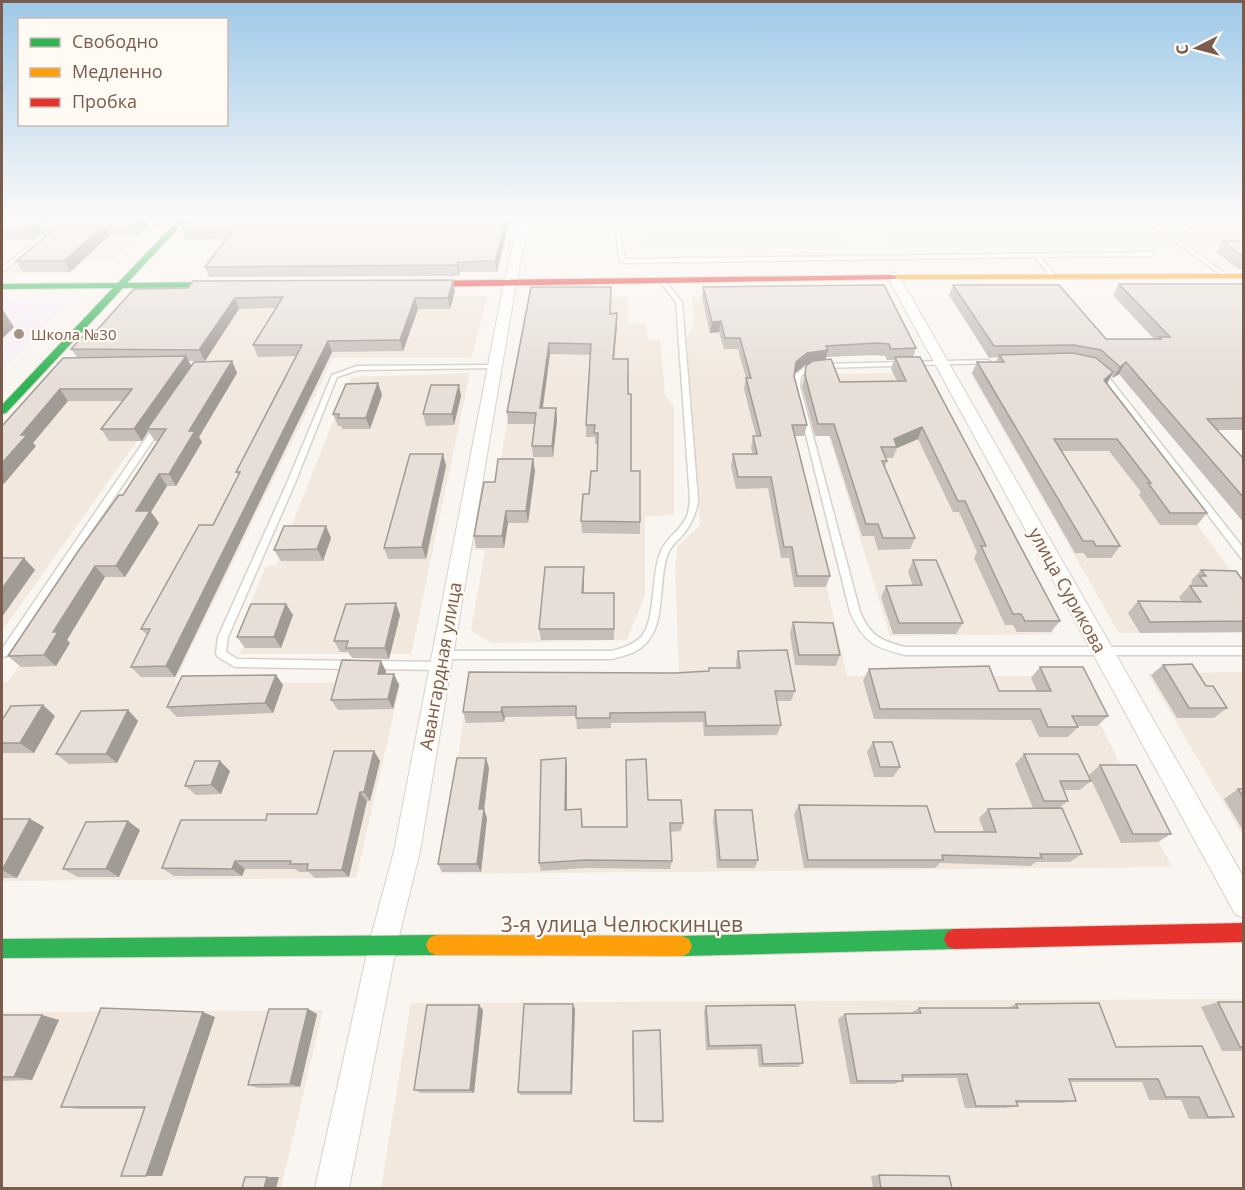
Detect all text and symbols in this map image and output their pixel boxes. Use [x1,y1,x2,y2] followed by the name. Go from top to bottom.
[18,18,228,126] legend
[1167,18,1227,78] north arrow
[72,29,159,53] text: Свободно
[1171,43,1194,56] text: С
[72,59,163,83] text: Медленно
[72,89,137,113] text: Пробка
[31,324,117,344] place label: Школа №30
[12,327,26,341] marker: Школа №30
[1024,523,1112,657] street label: улица Сурикова
[413,580,467,752] street label: Авангардная улица
[501,910,743,938] street label: 3-я улица Челюскинцев

